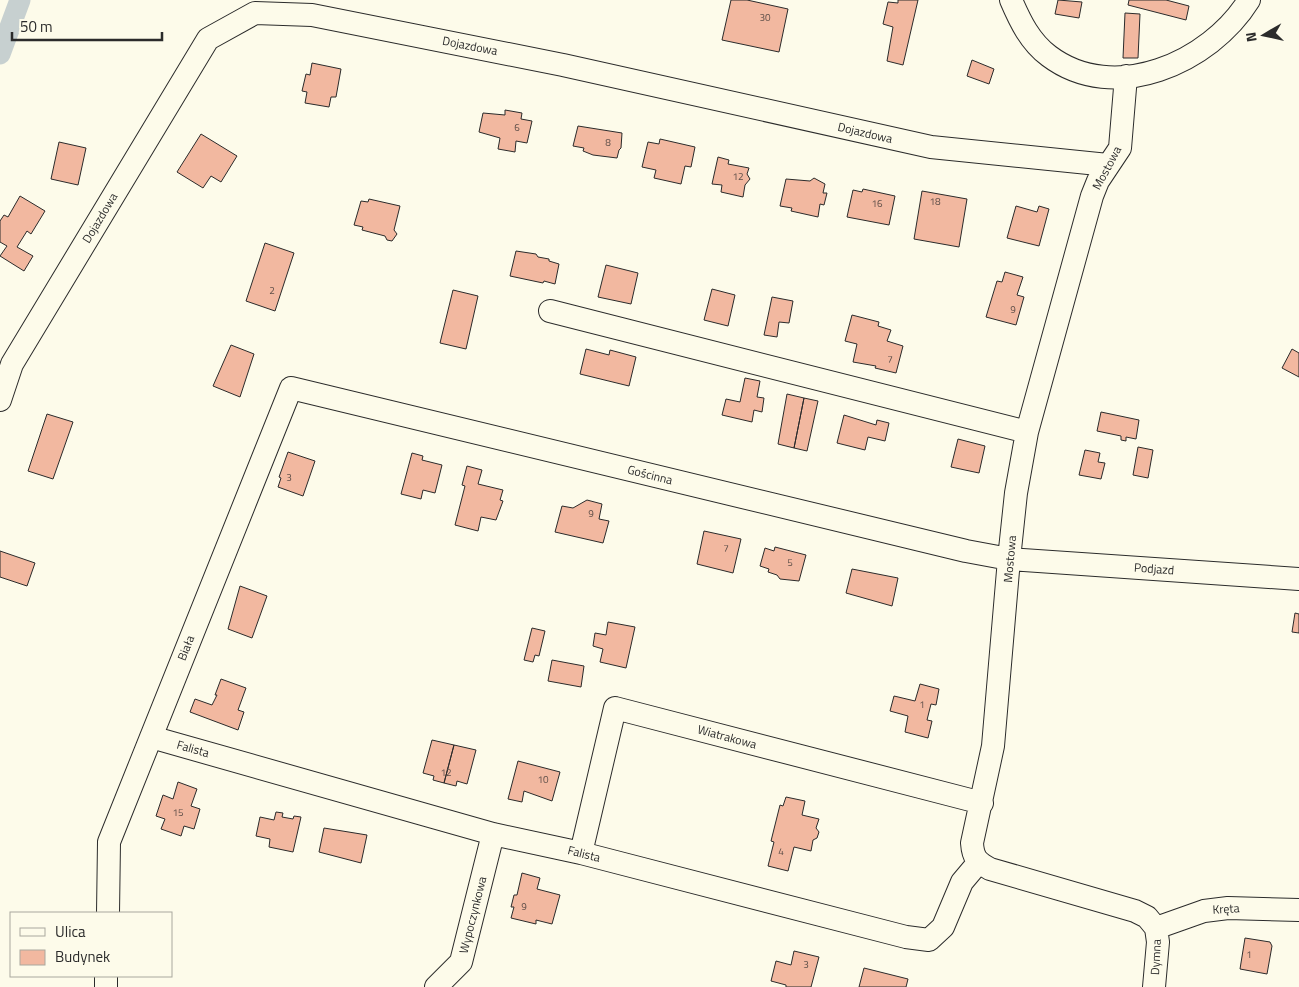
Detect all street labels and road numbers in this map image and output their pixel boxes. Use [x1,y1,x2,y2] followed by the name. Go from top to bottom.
[441,31,499,60] street label: Dojazdowa
[836,117,894,148] street label: Dojazdowa
[1087,142,1126,193] street label: Mostowa
[77,189,122,247] street label: Dojazdowa
[625,460,675,489] street label: Gościnna
[998,534,1021,583] street label: Mostowa
[1133,558,1175,579] street label: Podjazd
[172,632,199,663] street label: Biała
[695,719,759,754] street label: Wiatrakowa
[175,735,212,762] street label: Falista
[566,840,602,867] street label: Falista
[454,874,491,956] street label: Wypoczynkowa
[1212,898,1240,919] street label: Kręta
[1145,938,1166,975] street label: Dymna

